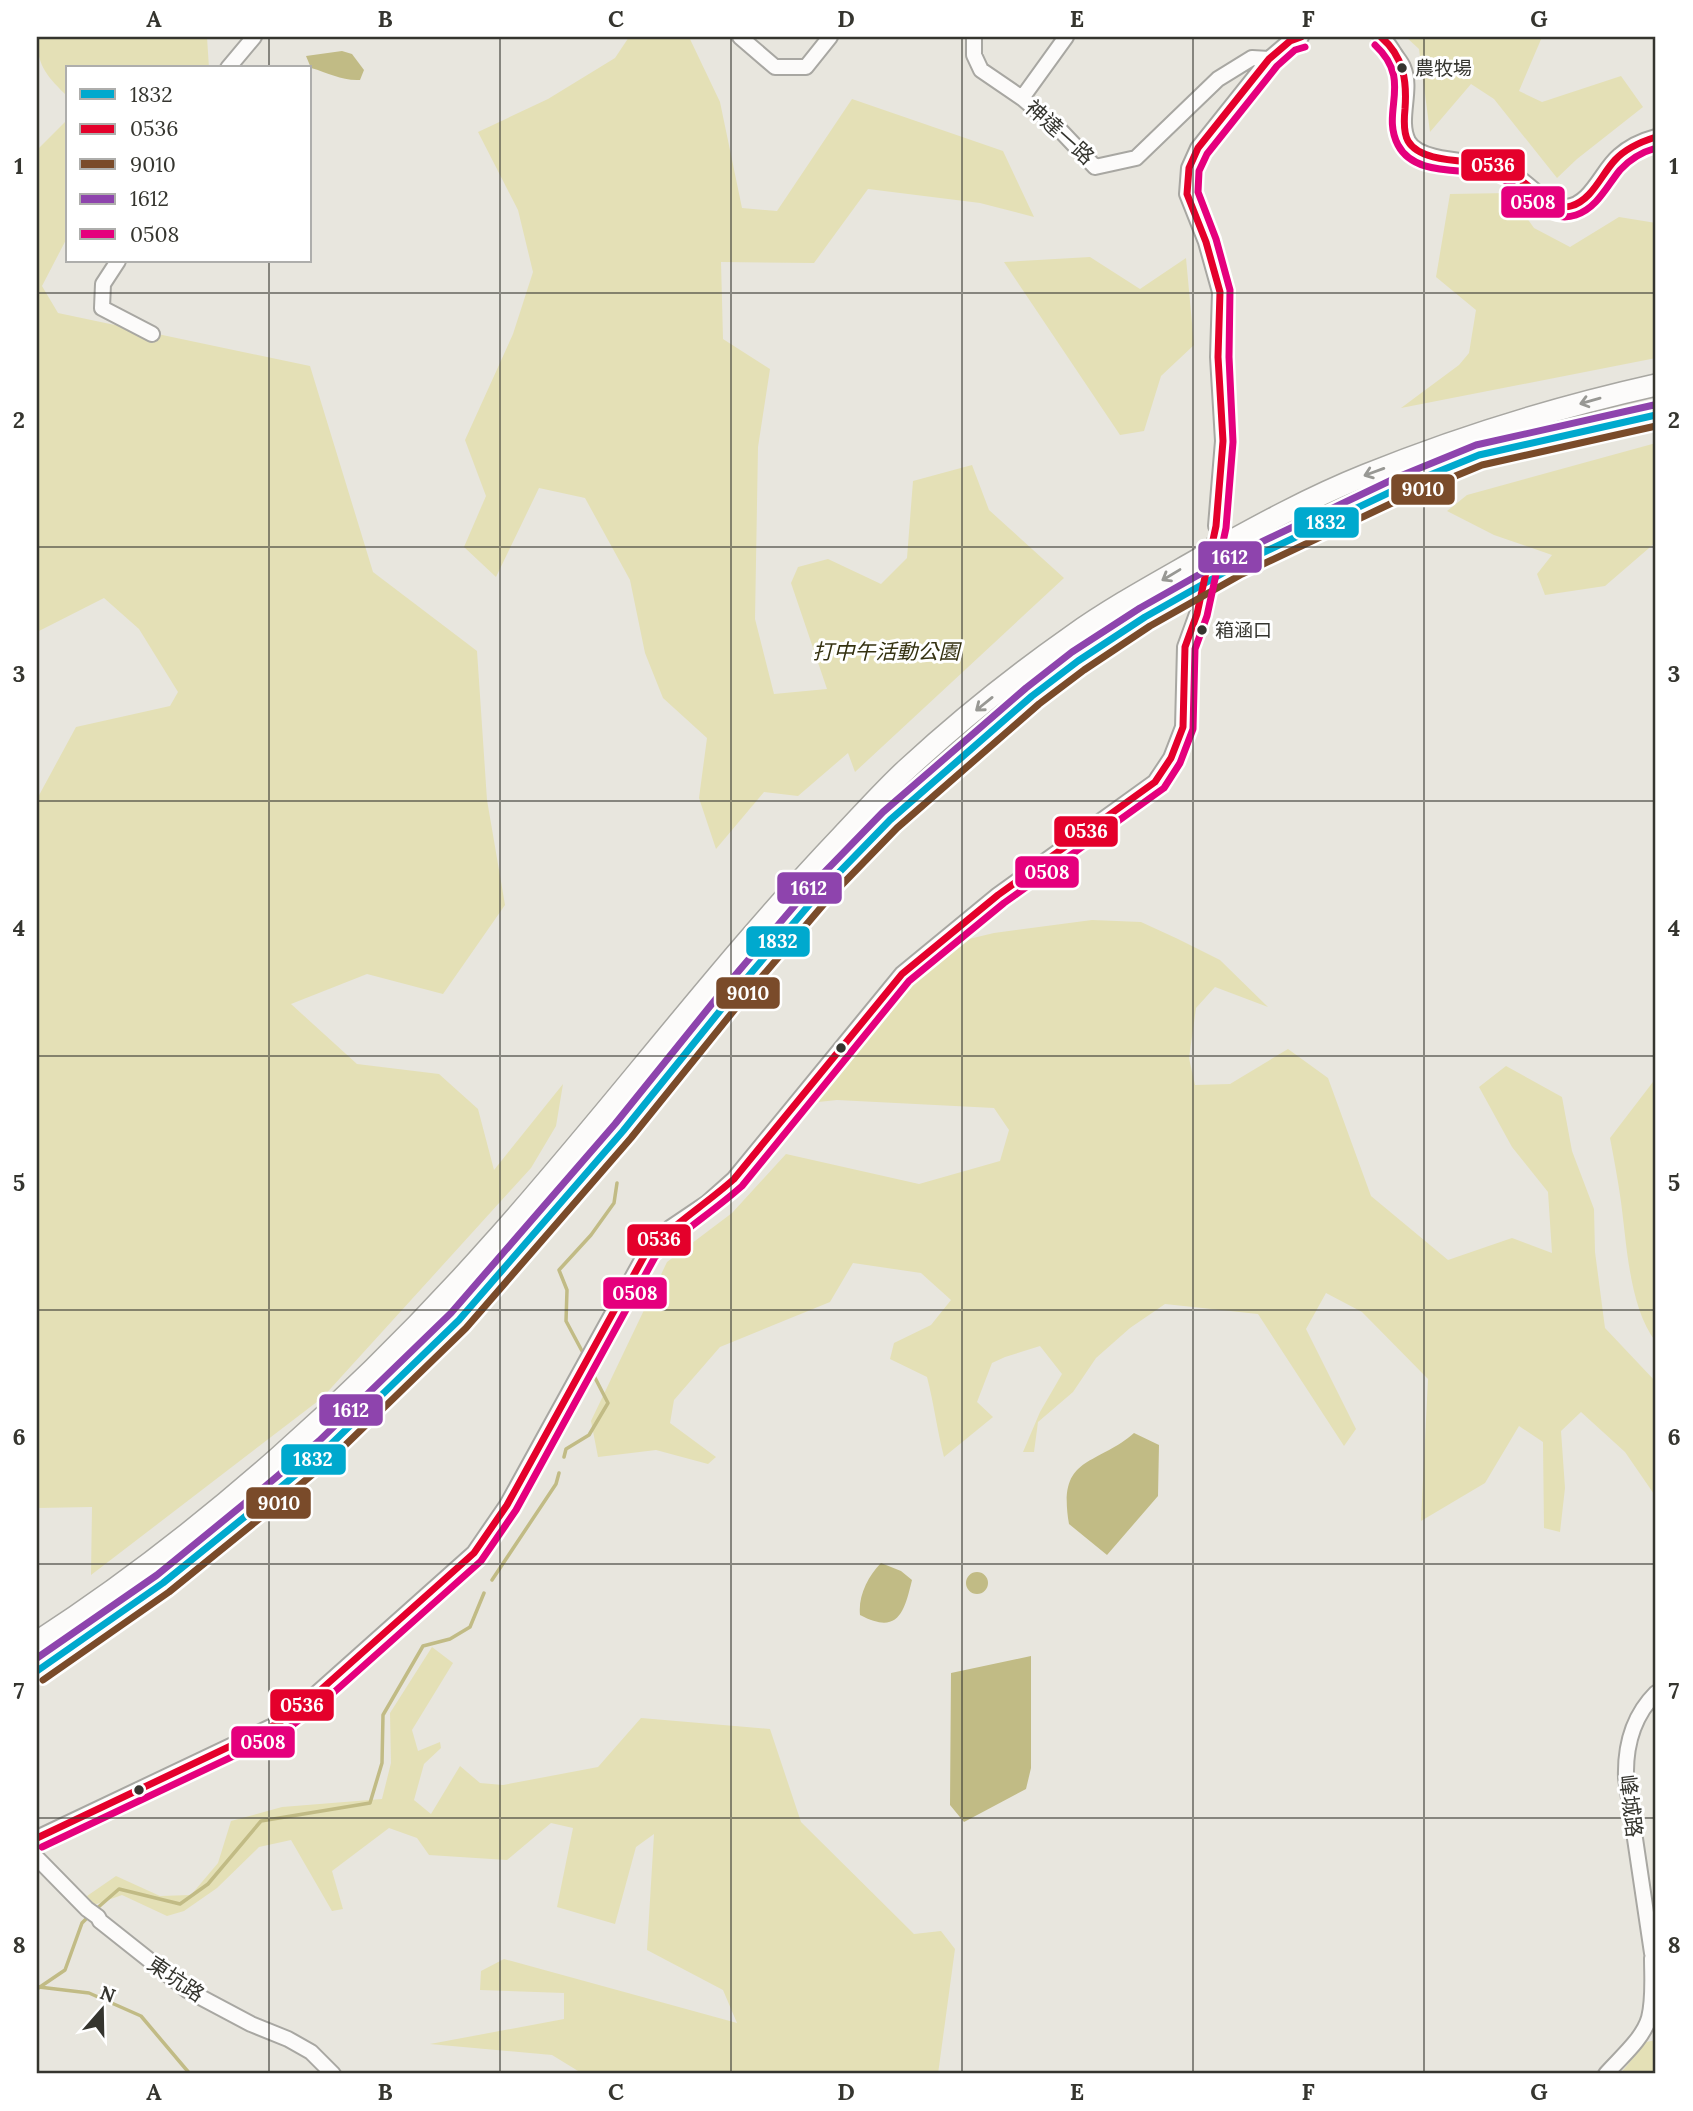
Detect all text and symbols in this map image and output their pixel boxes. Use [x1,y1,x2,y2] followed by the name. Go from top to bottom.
[146,4,162,33] text: A
[377,4,393,33] text: B
[608,4,624,33] text: C
[837,4,855,33] text: D
[1070,4,1084,33] text: E
[1301,4,1315,33] text: F
[1530,4,1548,33] text: G
[1415,56,1472,80] place label: 農牧場
[1395,61,1409,75] marker: 農牧場
[66,66,312,262] legend
[130,81,172,108] text: 1832
[1020,94,1100,170] street label: 神達一路
[130,115,178,142] text: 0536
[1460,148,1526,182] line badge: 0536
[14,151,24,180] text: 1
[130,151,176,178] text: 9010
[1669,151,1679,180] text: 1
[1471,153,1515,177] text: 0536
[130,185,169,212] text: 1612
[1500,185,1566,219] line badge: 0508
[1510,190,1556,214] text: 0508
[130,221,179,248] text: 0508
[1579,395,1601,408] one-way arrow
[13,405,25,434] text: 2
[1668,405,1680,434] text: 2
[1363,467,1385,479] one-way arrow
[1390,473,1456,506] line badge: 9010
[1402,477,1444,501] text: 9010
[1293,506,1360,539] line badge: 1832
[1306,510,1346,534] text: 1832
[1197,540,1263,574] line badge: 1612
[1212,545,1248,569] text: 1612
[1162,569,1182,583] one-way arrow
[1215,618,1272,642] place label: 箱涵口
[1195,623,1209,637] marker: 箱涵口
[813,638,962,665] park label: 打中午活動公園
[13,659,25,688] text: 3
[1668,659,1680,688] text: 3
[976,696,994,711] one-way arrow
[1053,815,1119,848] line badge: 0536
[1064,819,1108,843] text: 0536
[1014,855,1080,889] line badge: 0508
[1024,860,1070,884] text: 0508
[776,871,843,905] line badge: 1612
[791,876,827,900] text: 1612
[13,913,25,942] text: 4
[1668,913,1680,942] text: 4
[745,925,811,958] line badge: 1832
[758,929,798,953] text: 1832
[715,976,781,1010] line badge: 9010
[727,981,769,1005] text: 9010
[834,1041,848,1055] unlabelled marker
[13,1168,25,1197] text: 5
[1668,1168,1680,1197] text: 5
[626,1223,692,1257] line badge: 0536
[637,1227,681,1251] text: 0536
[602,1276,668,1310] line badge: 0508
[612,1281,658,1305] text: 0508
[318,1393,384,1427] line badge: 1612
[333,1398,369,1422] text: 1612
[12,1422,26,1451] text: 6
[1667,1422,1681,1451] text: 6
[280,1443,347,1476] line badge: 1832
[293,1447,333,1471] text: 1832
[245,1486,312,1520] line badge: 9010
[258,1491,300,1515] text: 9010
[14,1676,25,1705] text: 7
[1669,1676,1680,1705] text: 7
[269,1688,335,1722] line badge: 0536
[280,1693,324,1717] text: 0536
[230,1725,296,1759] line badge: 0508
[240,1730,286,1754] text: 0508
[1614,1773,1648,1839] street label: 峰城路
[132,1783,146,1797] unlabelled marker
[12,1930,26,1959] text: 8
[1667,1930,1681,1959] text: 8
[142,1950,210,2008] street label: 東坑路
[66,1974,136,2044] north arrow
[97,1980,119,2008] text: N
[146,2077,162,2106] text: A
[377,2077,393,2106] text: B
[608,2077,624,2106] text: C
[837,2077,855,2106] text: D
[1070,2077,1084,2106] text: E
[1301,2077,1315,2106] text: F
[1530,2077,1548,2106] text: G

